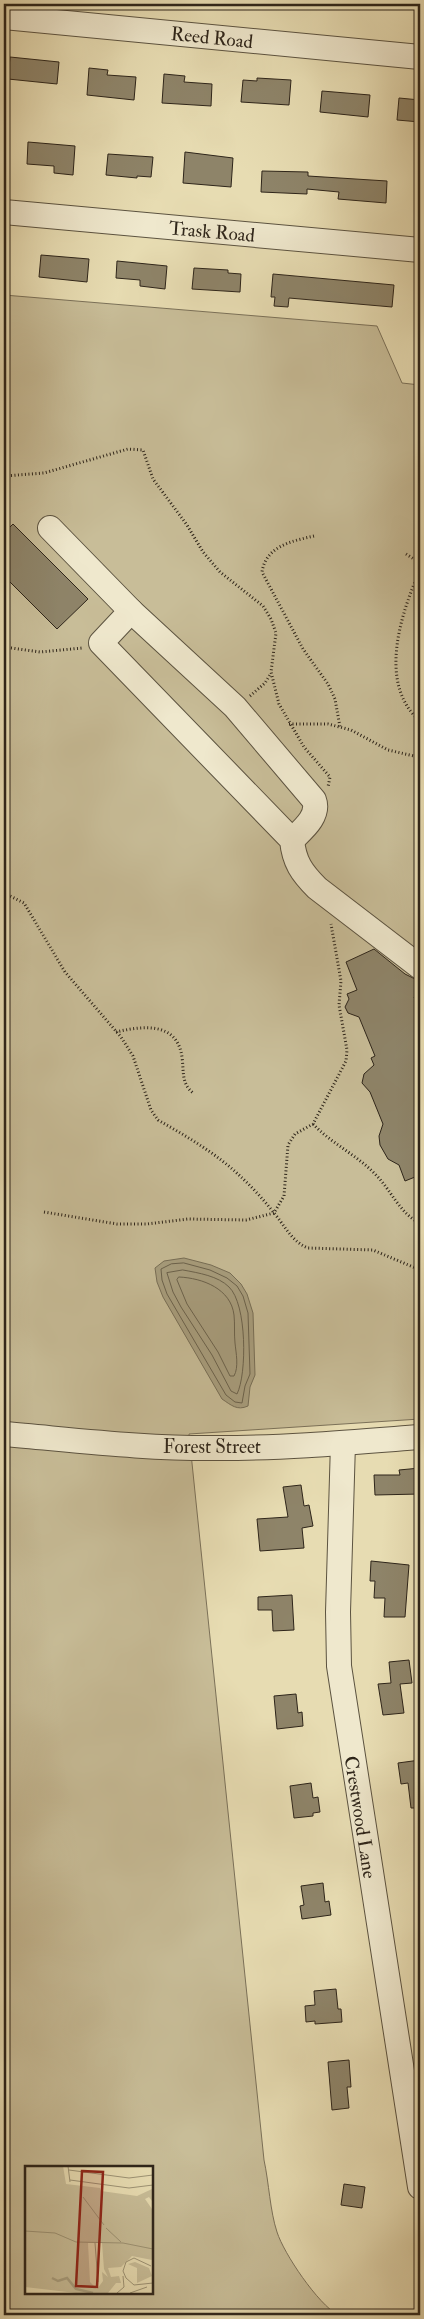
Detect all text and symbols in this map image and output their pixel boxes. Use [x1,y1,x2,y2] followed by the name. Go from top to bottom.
[170,22,255,54] street label: Reed Road
[168,216,257,248] street label: Trask Road
[163,1435,261,1459] street label: Forest Street
[338,1754,382,1880] street label: Crestwood Lane
[25,2166,152,2294] inset map

